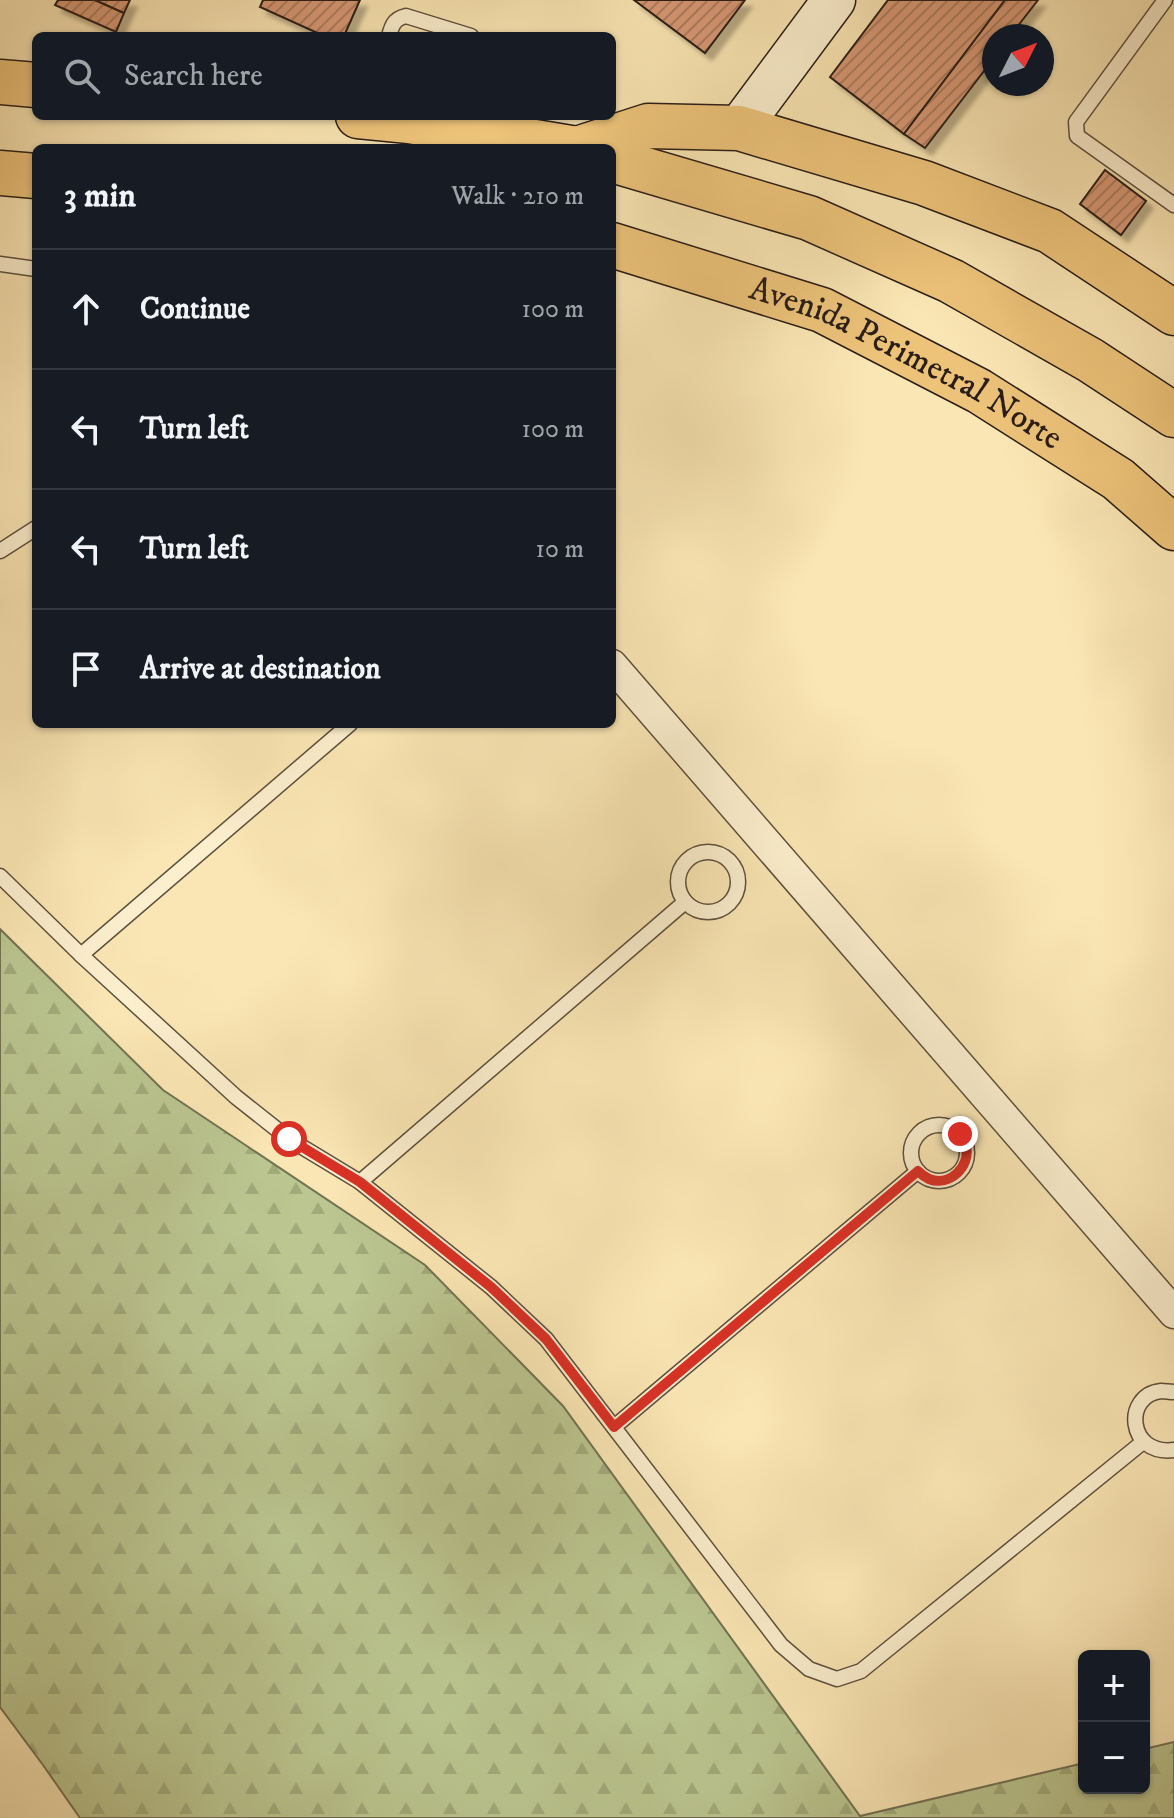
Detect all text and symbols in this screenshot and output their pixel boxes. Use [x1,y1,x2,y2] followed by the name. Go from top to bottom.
[982,24,1054,96] north arrow
[32,32,616,120] search box
[60,54,104,98] icon: search
[124,58,263,95] text: Search here
[64,175,136,217] text: 3 min
[451,180,584,213] text: Walk · 210 m
[744,268,1070,459] street label: Avenida Perimetral Norte
[64,287,108,331] icon: ahead
[140,291,250,328] text: Continue
[521,293,584,326] text: 100 m
[64,407,108,451] icon: left
[140,411,249,448] text: Turn left
[521,413,584,446] text: 100 m
[64,527,108,571] icon: left
[140,531,249,568] text: Turn left
[535,533,584,566] text: 10 m
[64,647,108,691] icon: arrive
[140,651,381,688] text: Arrive at destination
[942,1116,978,1152] route end
[271,1121,307,1157] route start
[1078,1650,1150,1794] map controls
[1078,1650,1150,1722] button: +
[1078,1722,1150,1794] button: −

